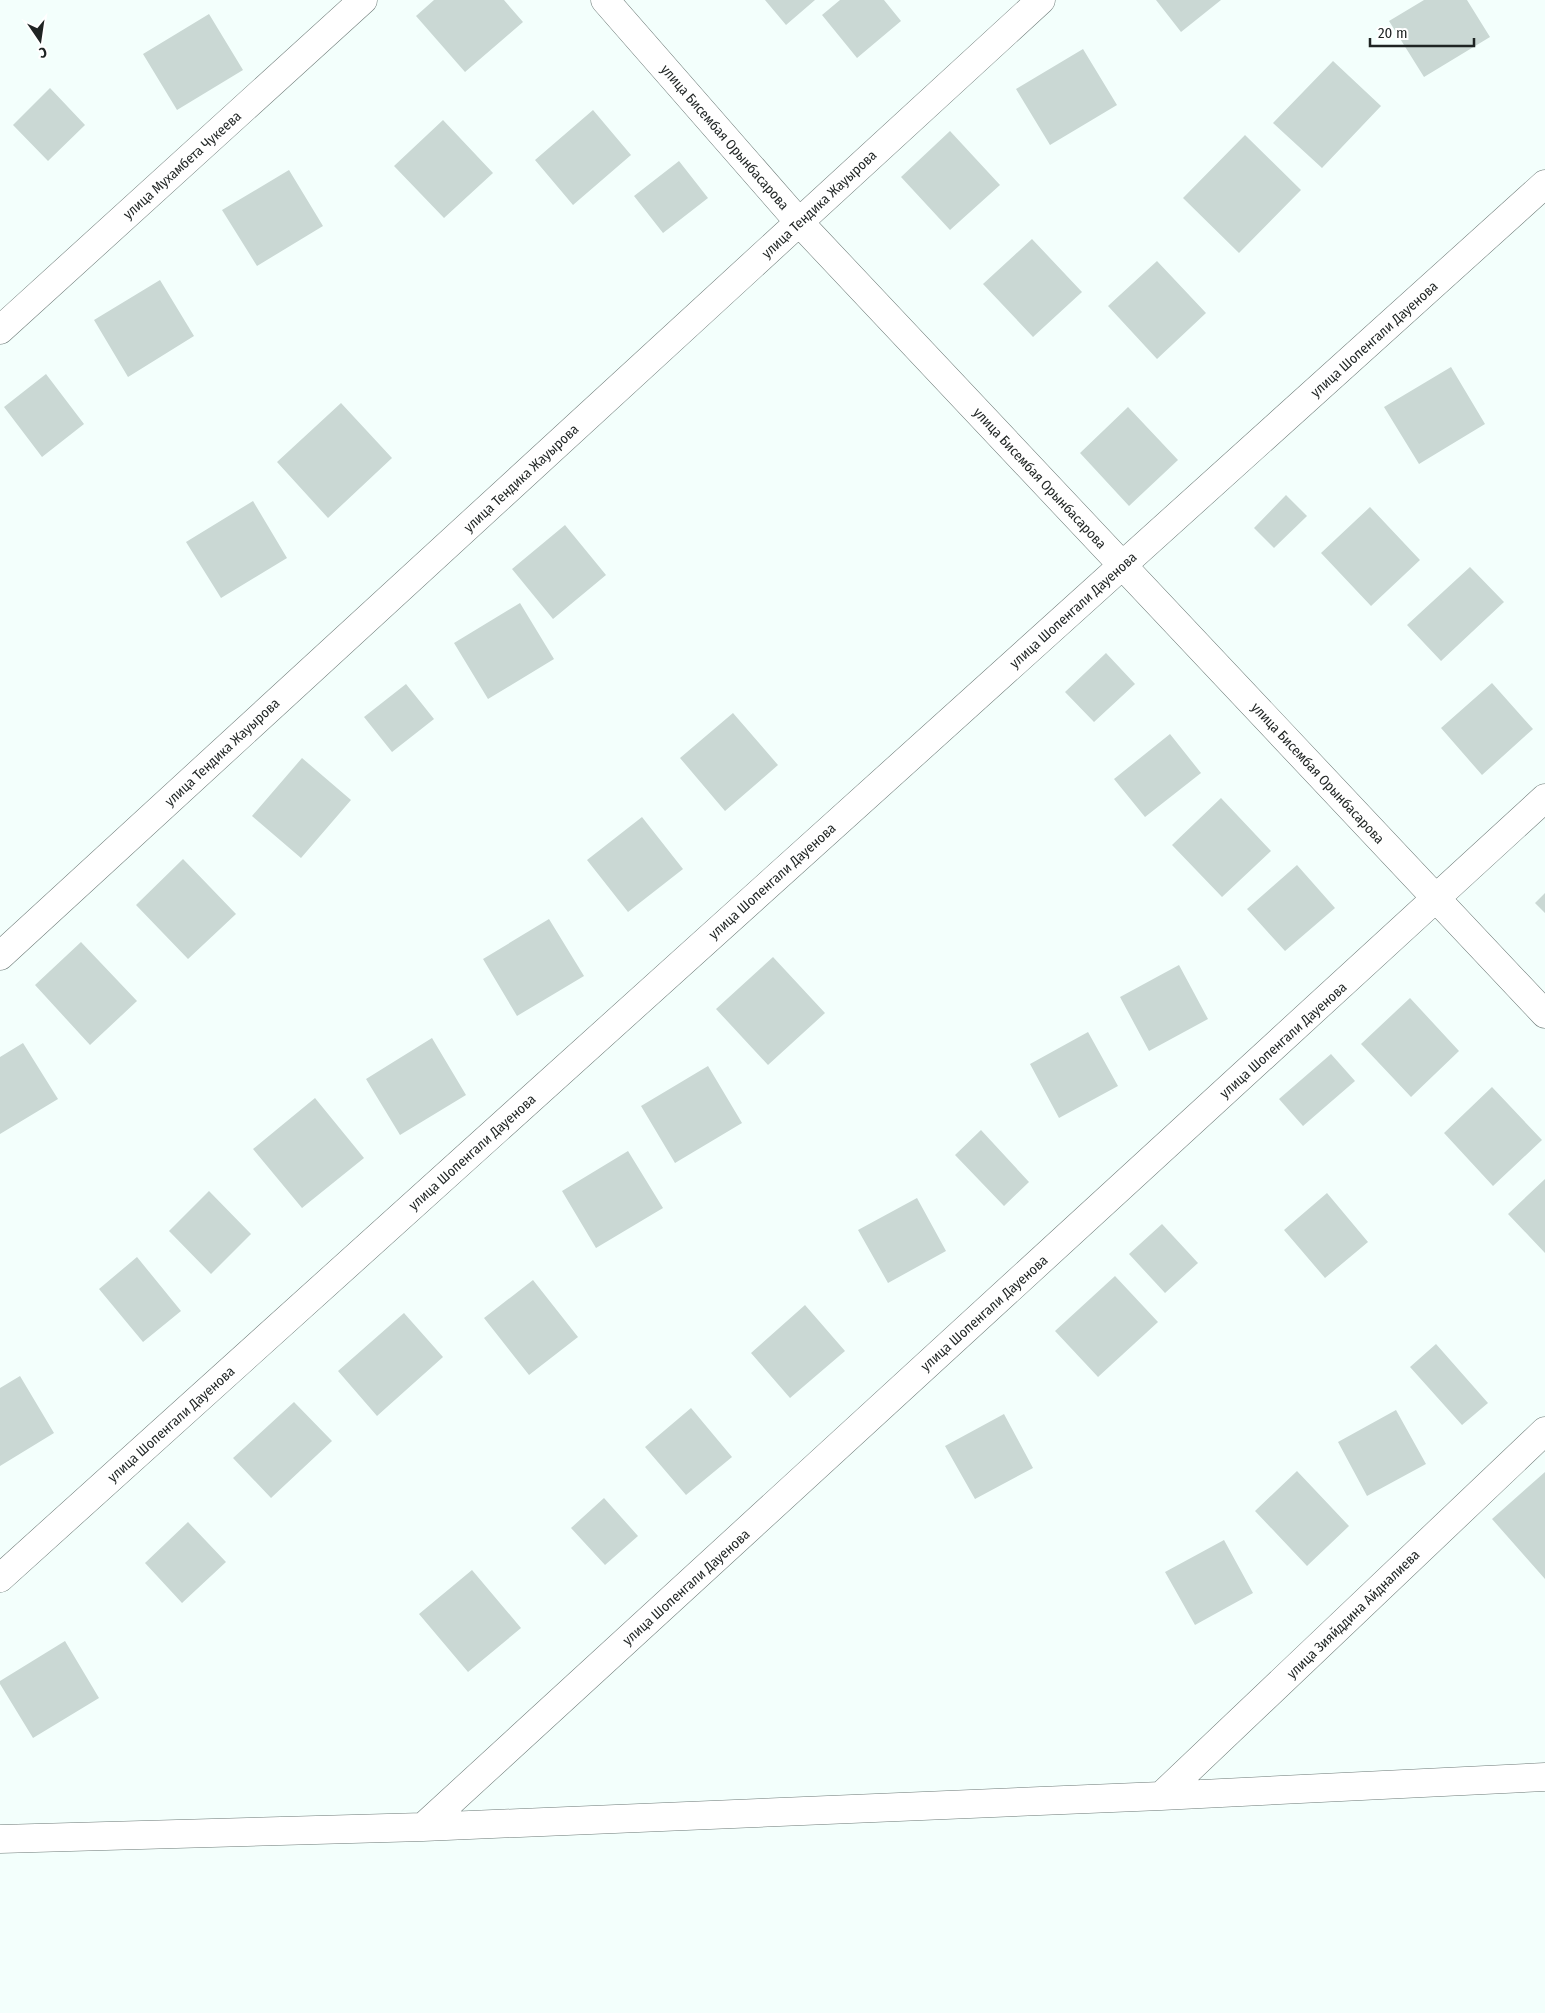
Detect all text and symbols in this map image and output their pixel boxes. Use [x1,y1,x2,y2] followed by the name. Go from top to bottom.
[15,15,65,65] north arrow
[1370,15,1474,47] scale bar
[1378,24,1408,42] text: 20 m
[37,43,48,61] text: С
[657,61,792,214] street label: улица Бисембая Орынбасарова
[120,108,245,223] street label: улица Мухамбета Чукеева
[758,147,880,262] street label: улица Тендика Жауырова
[1307,278,1441,401] street label: улица Шопенгали Дауенова
[970,404,1110,553] street label: улица Бисембая Орынбасарова
[460,421,582,536] street label: улица Тендика Жауырова
[1006,549,1140,672] street label: улица Шопенгали Дауенова
[161,695,283,810] street label: улица Тендика Жауырова
[1248,699,1388,848] street label: улица Бисембая Орынбасарова
[705,820,839,943] street label: улица Шопенгали Дауенова
[1216,979,1350,1102] street label: улица Шопенгали Дауенова
[405,1091,539,1214] street label: улица Шопенгали Дауенова
[917,1252,1051,1375] street label: улица Шопенгали Дауенова
[104,1363,238,1486] street label: улица Шопенгали Дауенова
[619,1526,753,1649] street label: улица Шопенгали Дауенова
[1283,1546,1423,1682] street label: улица Зияйддина Айдналиева

